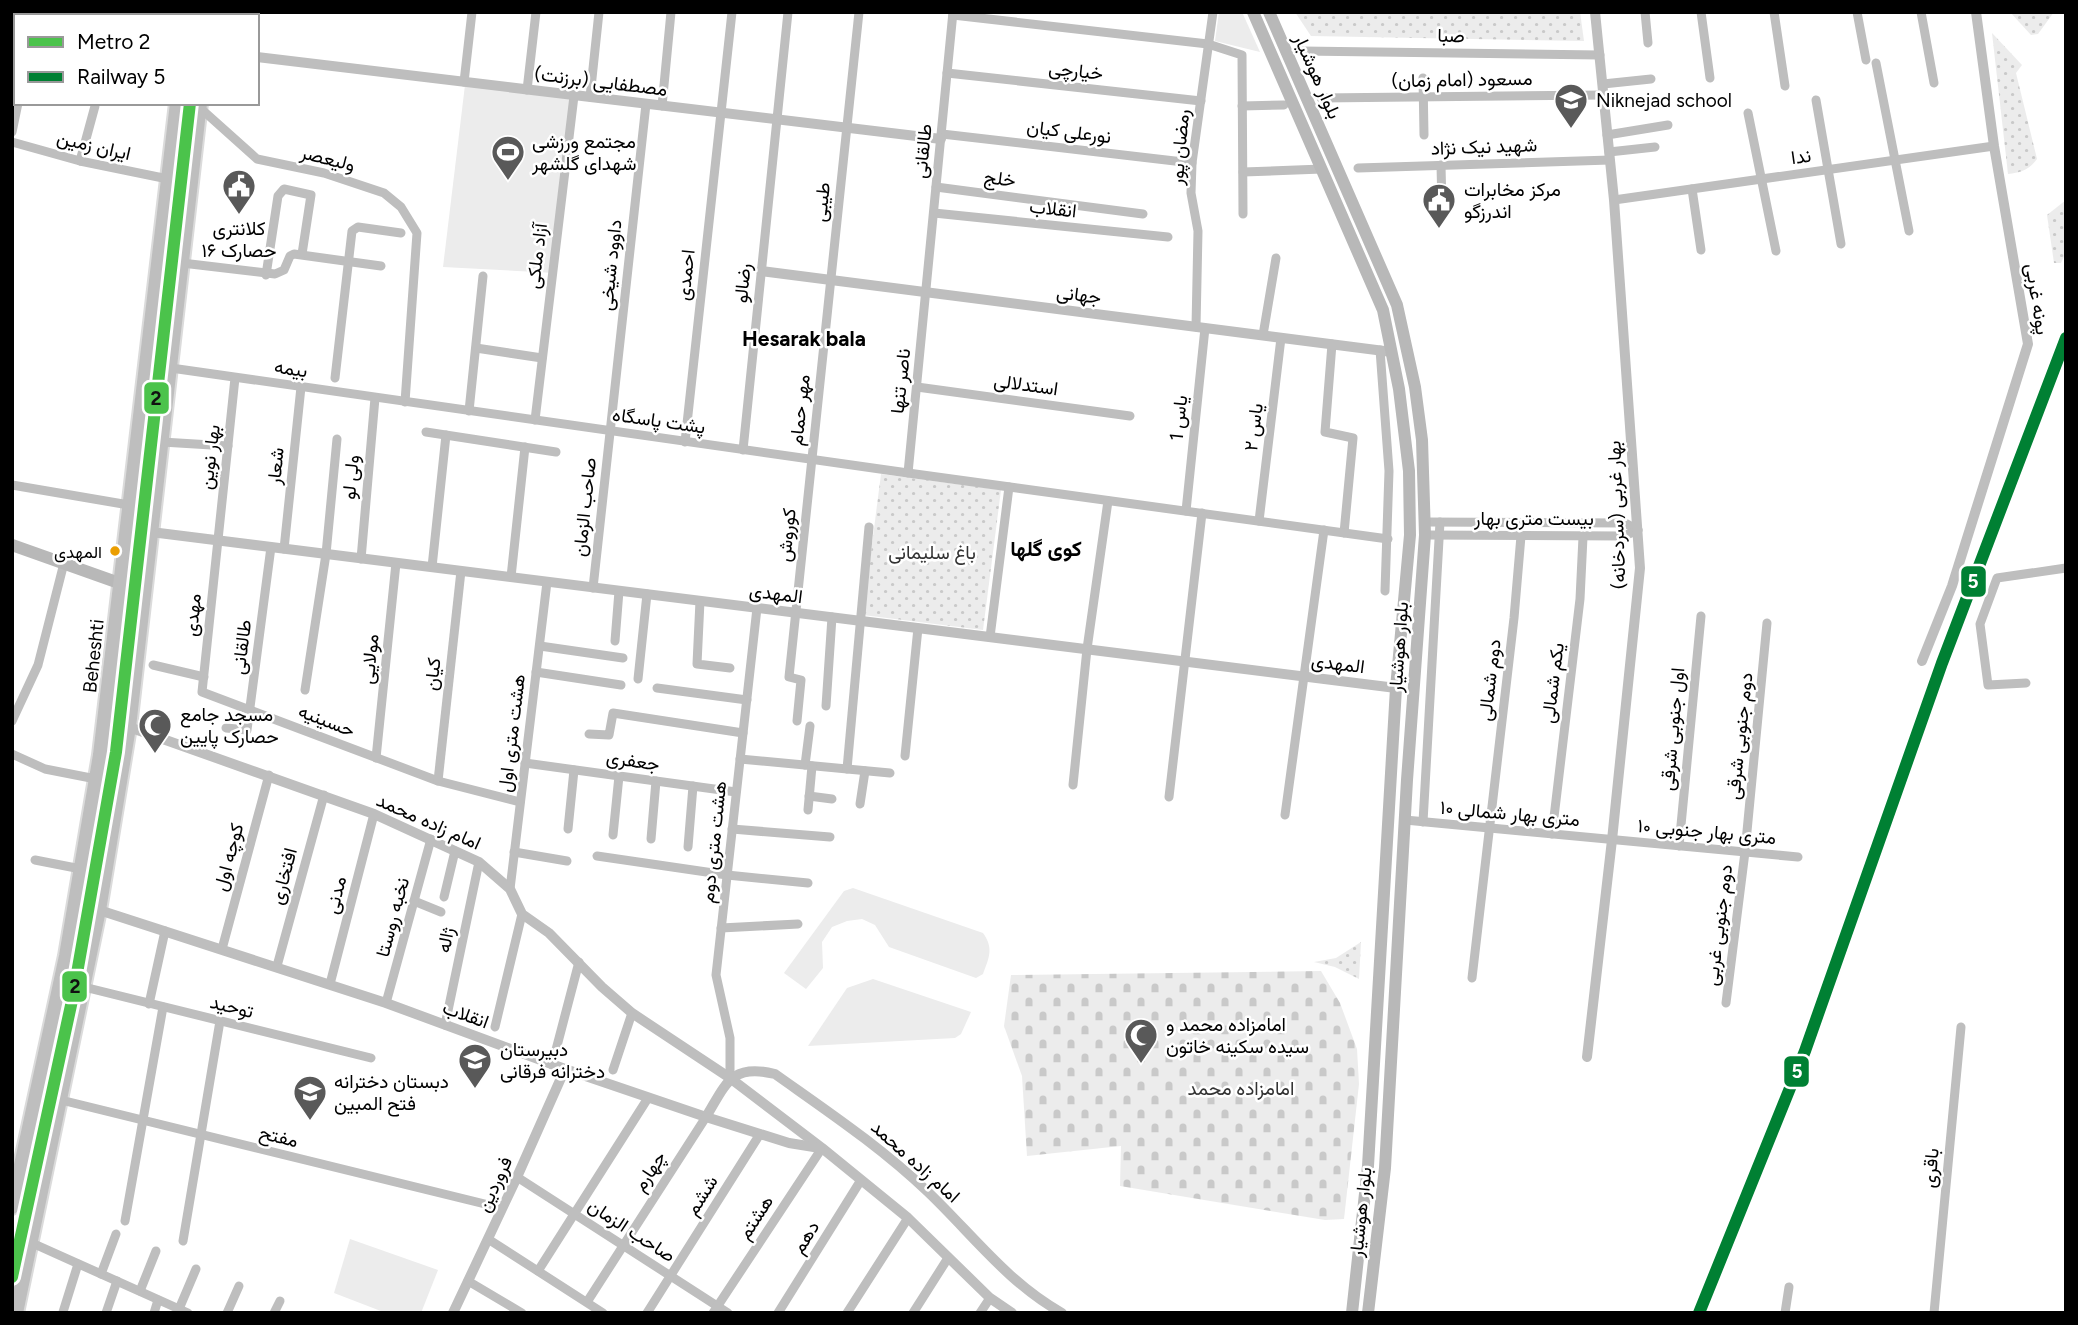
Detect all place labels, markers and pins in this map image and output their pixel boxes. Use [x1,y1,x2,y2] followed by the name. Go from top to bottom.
[1552,81,1590,130] school or university icon: Niknejad school
[1596,89,1732,112] place label: Niknejad school
[531,130,636,175] place label: مجتمع ورزشی شهدای گلشهر
[489,133,527,182] sports icon: مجتمع ورزشی شهدای گلشهر
[220,167,258,216] public building icon: کلانتری ۱۶ حصارک
[1464,178,1561,223] place label: مرکز مخابرات اندرزگو
[1420,181,1458,230] public building icon: مرکز مخابرات اندرزگو
[202,217,276,262] place label: کلانتری ۱۶ حصارک
[54,542,102,563] place label: المهدی
[108,544,122,558] marker: المهدی
[180,703,279,750] place label: مسجد جامع حصارک پایین
[136,706,174,755] mosque icon: مسجد جامع حصارک پایین
[1166,1013,1309,1058] place label: امامزاده محمد و سیده سکینه خاتون
[1122,1016,1160,1065] mosque icon: امامزاده محمد و سیده سکینه خاتون
[500,1038,605,1083] place label: دبیرستان دخترانه فرقانی
[456,1041,494,1090] school or university icon: دبیرستان دخترانه فرقانی
[334,1070,449,1117] place label: دبستان دخترانه فتح المبین
[291,1073,329,1122] school or university icon: دبستان دخترانه فتح المبین

